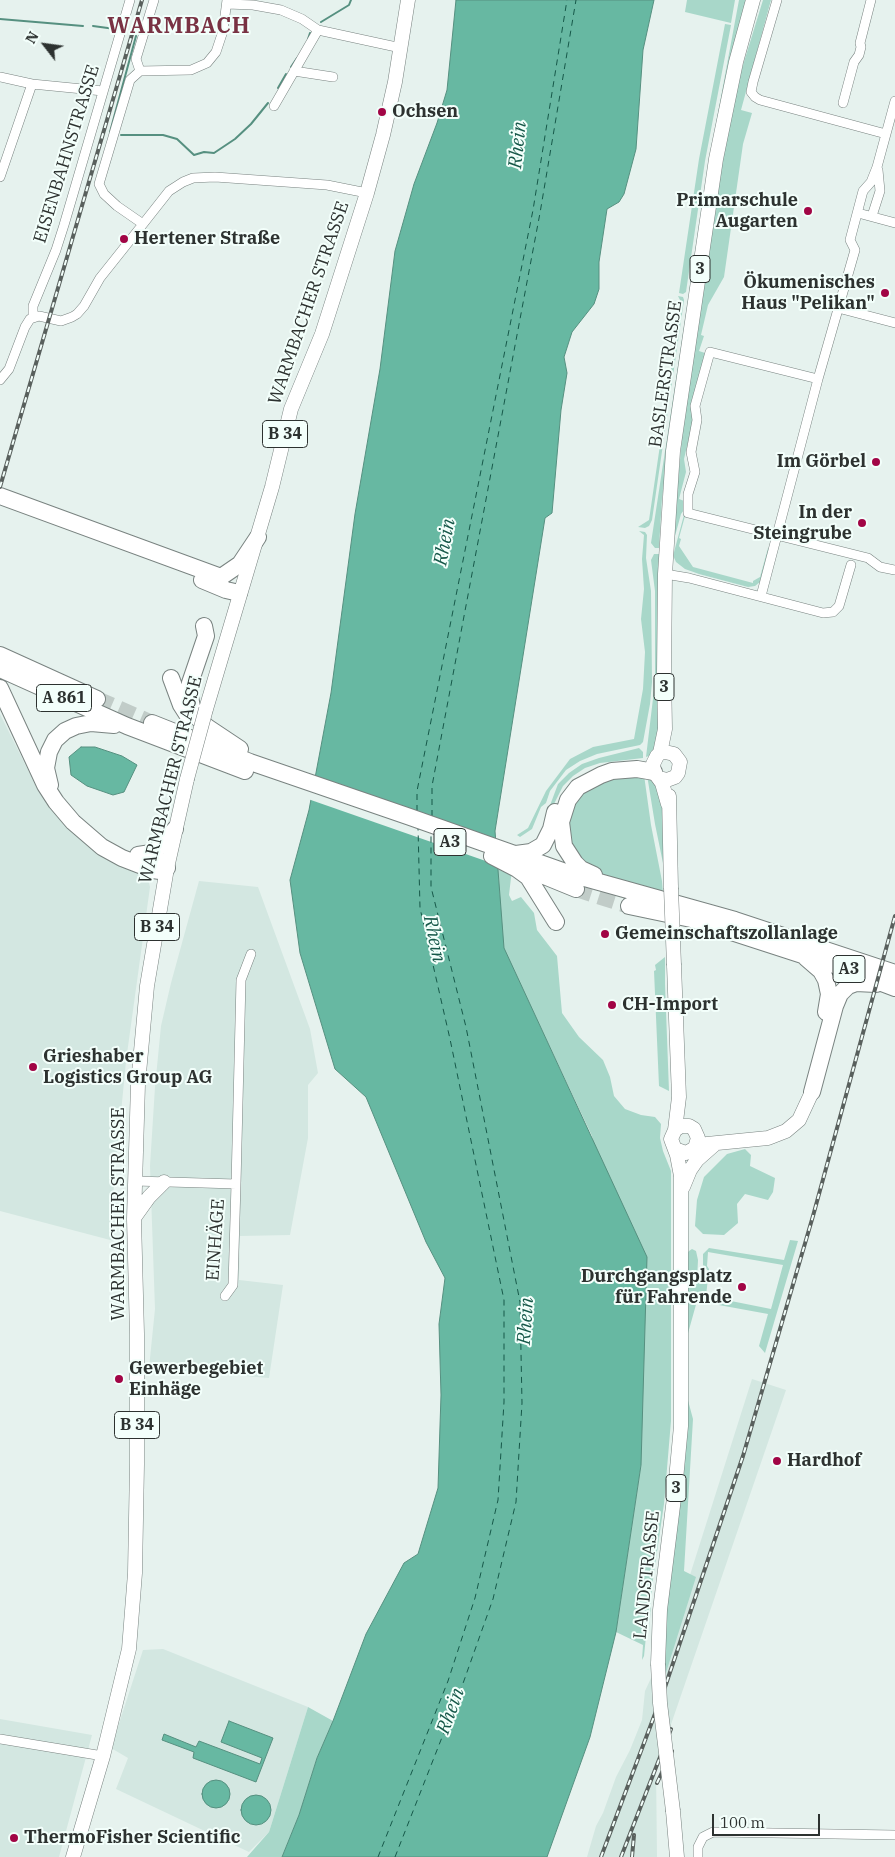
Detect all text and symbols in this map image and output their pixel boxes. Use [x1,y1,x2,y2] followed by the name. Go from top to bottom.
[106,14,252,40] district label: WARMBACH
[20,20,70,70] north arrow
[21,28,43,47] text: N
[30,62,104,246] street label: EISENBAHNSTRASSE
[392,101,458,123] place label: Ochsen
[376,106,388,118] marker: Ochsen
[504,120,532,170] water label: Rhein
[676,190,798,232] place label: Primarschule Augarten
[264,199,354,407] street label: WARMBACHER STRASSE
[802,205,814,217] marker: Primarschule Augarten
[134,228,280,250] place label: Hertener Straße
[118,233,130,245] marker: Hertener Straße
[690,255,710,282] road number: 3
[741,272,875,314] place label: Ökumenisches Haus "Pelikan"
[879,287,891,299] marker: Ökumenisches Haus "Pelikan"
[645,299,687,449] street label: BASLERSTRASSE
[262,420,308,448] road number: B 34
[777,451,866,473] place label: Im Görbel
[870,456,882,468] marker: Im Görbel
[753,502,852,544] place label: In der Steingrube
[429,517,461,567] water label: Rhein
[856,517,868,529] marker: In der Steingrube
[135,674,207,886] street label: WARMBACHER STRASSE
[654,674,674,700] road number: 3
[36,684,92,711] road number: A 861
[434,829,466,856] road number: A3
[134,914,180,940] road number: B 34
[418,914,450,964] water label: Rhein
[615,923,838,945] place label: Gemeinschaftszollanlage
[599,928,611,940] marker: Gemeinschaftszollanlage
[833,956,865,982] road number: A3
[622,994,718,1016] place label: CH-Import
[606,999,618,1011] marker: CH-Import
[43,1046,213,1088] place label: Grieshaber Logistics Group AG
[27,1061,39,1073] marker: Grieshaber Logistics Group AG
[108,1107,130,1321] street label: WARMBACHER STRASSE
[202,1198,230,1282] street label: EINHÄGE
[581,1266,732,1308] place label: Durchgangsplatz für Fahrende
[736,1281,748,1293] marker: Durchgangsplatz für Fahrende
[513,1297,539,1345] water label: Rhein
[129,1358,263,1400] place label: Gewerbegebiet Einhäge
[113,1373,125,1385] marker: Gewerbegebiet Einhäge
[114,1412,160,1438] road number: B 34
[787,1450,861,1472] place label: Hardhof
[771,1455,783,1467] marker: Hardhof
[666,1475,686,1502] road number: 3
[630,1510,664,1640] street label: LANDSTRASSE
[432,1685,470,1737] water label: Rhein
[715,1804,822,1836] scale bar
[720,1813,765,1832] text: 100 m
[24,1827,240,1849] place label: ThermoFisher Scientific
[8,1832,20,1844] marker: ThermoFisher Scientific

